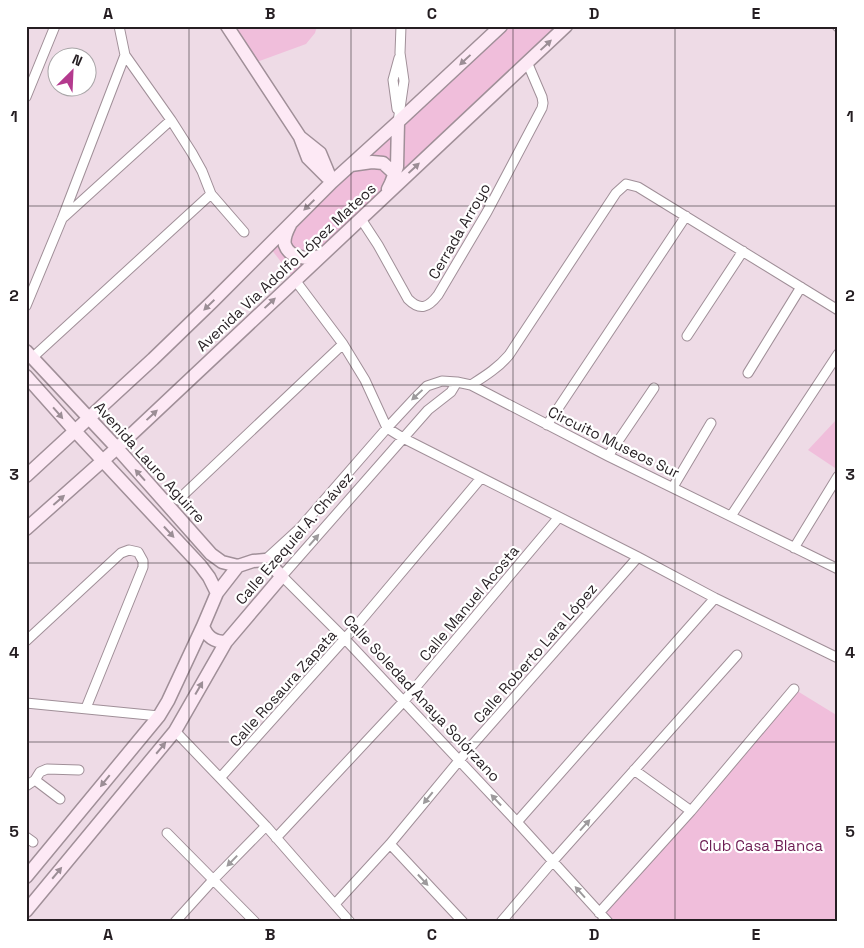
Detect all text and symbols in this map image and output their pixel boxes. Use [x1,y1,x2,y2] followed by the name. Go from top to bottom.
[103,3,113,24] text: A
[265,3,275,24] text: B
[427,3,437,24] text: C
[589,3,599,24] text: D
[752,3,761,24] text: E
[539,39,551,51] one-way arrow
[48,48,98,98] north arrow
[69,50,85,70] text: N
[459,54,471,66] one-way arrow
[10,106,18,127] text: 1
[846,106,854,127] text: 1
[408,162,420,174] one-way arrow
[192,179,380,355] street label: Avenida Via Adolfo López Mateos
[424,179,494,283] street label: Cerrada Arroyo
[303,199,315,211] one-way arrow
[9,285,19,306] text: 2
[845,285,855,306] text: 2
[264,297,276,309] one-way arrow
[203,299,215,311] one-way arrow
[412,389,424,401] one-way arrow
[90,397,210,527] street label: Avenida Lauro Aguirre
[545,402,683,482] street label: Circuito Museos Sur
[53,406,64,419] one-way arrow
[146,409,158,421] one-way arrow
[9,464,19,485] text: 3
[845,464,855,485] text: 3
[135,468,146,481] one-way arrow
[231,468,357,608] street label: Calle Ezequiel A. Chávez
[53,494,66,505] one-way arrow
[163,525,175,537] one-way arrow
[308,534,320,546] one-way arrow
[415,541,523,665] street label: Calle Manuel Acosta
[469,579,601,727] street label: Calle Roberto Lara López
[340,611,504,785] street label: Calle Soledad Anaya Solórzano
[225,625,341,750] street label: Calle Rosaura Zapata
[9,642,19,663] text: 4
[845,642,855,663] text: 4
[195,681,203,696] one-way arrow
[155,742,166,755] one-way arrow
[100,774,111,787] one-way arrow
[422,791,434,803] one-way arrow
[490,794,502,806] one-way arrow
[579,819,591,831] one-way arrow
[9,821,19,842] text: 5
[845,821,855,842] text: 5
[699,836,823,855] park label: Club Casa Blanca
[226,855,238,867] one-way arrow
[52,867,63,880] one-way arrow
[417,873,429,885] one-way arrow
[574,886,586,898] one-way arrow
[103,924,113,945] text: A
[265,924,275,945] text: B
[427,924,437,945] text: C
[589,924,599,945] text: D
[752,924,761,945] text: E

